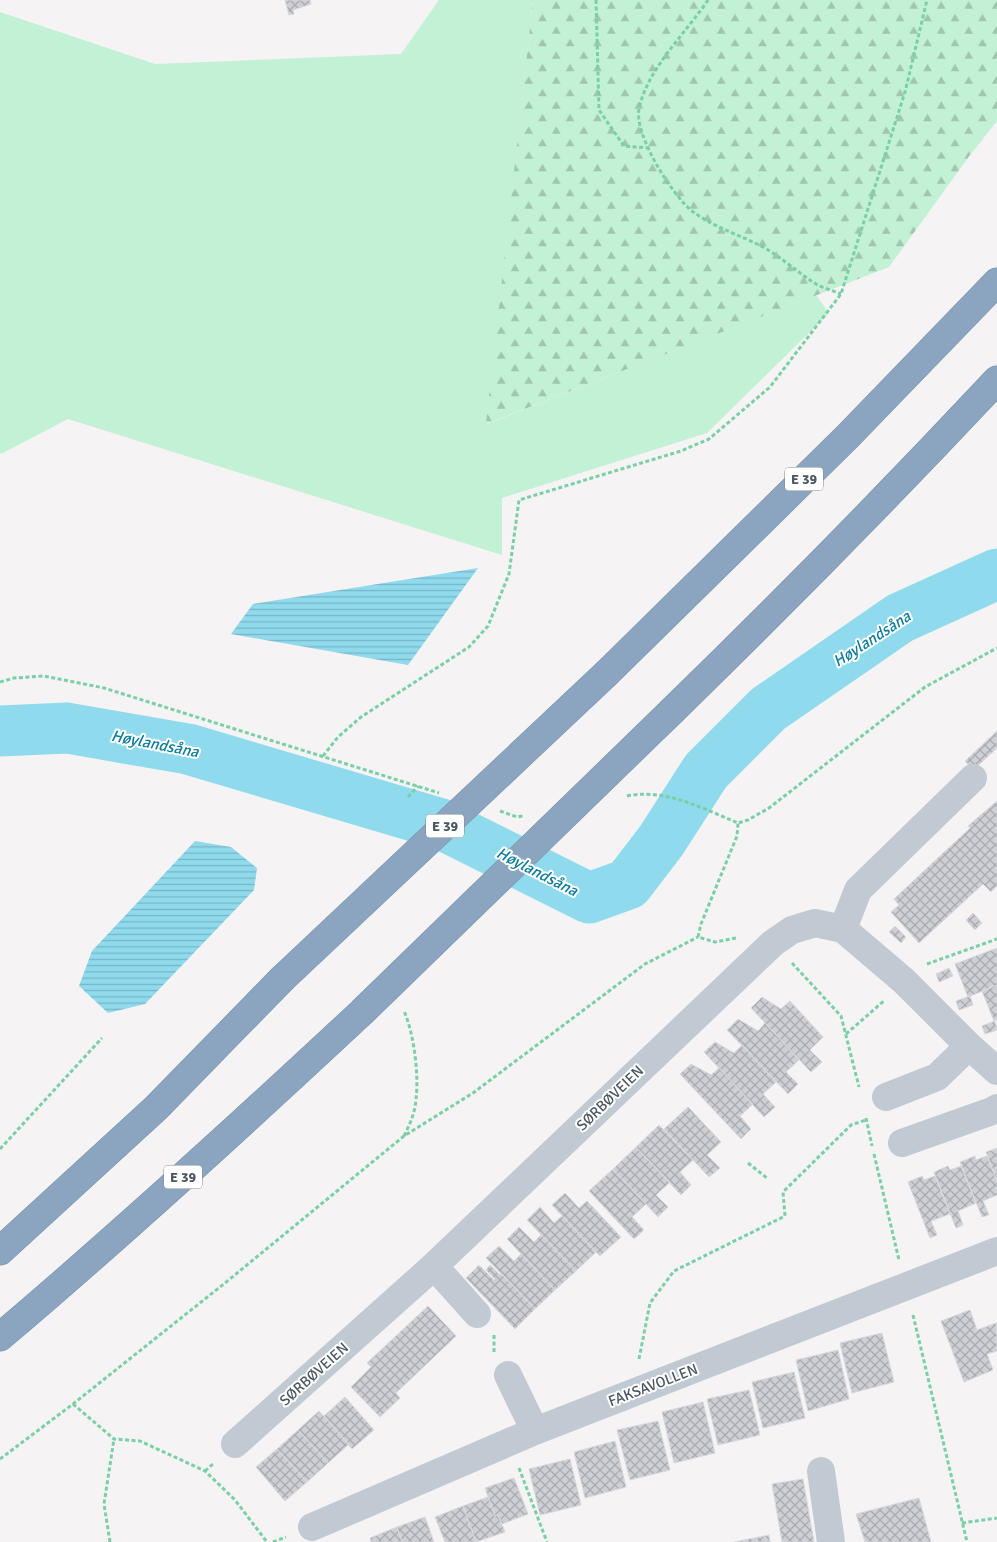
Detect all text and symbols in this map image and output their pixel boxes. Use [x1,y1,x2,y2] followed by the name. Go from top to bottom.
[785,468,823,490] road number: E 39
[829,606,915,671] water label: Høylandsåna
[110,726,201,762] water label: Høylandsåna
[426,814,464,838] road number: E 39
[493,843,582,901] water label: Høylandsåna
[573,1062,647,1134] street label: SØRBØVEIEN
[164,1166,202,1188] road number: E 39
[276,1339,352,1409] street label: SØRBØVEIEN
[606,1360,700,1410] street label: FAKSAVOLLEN

